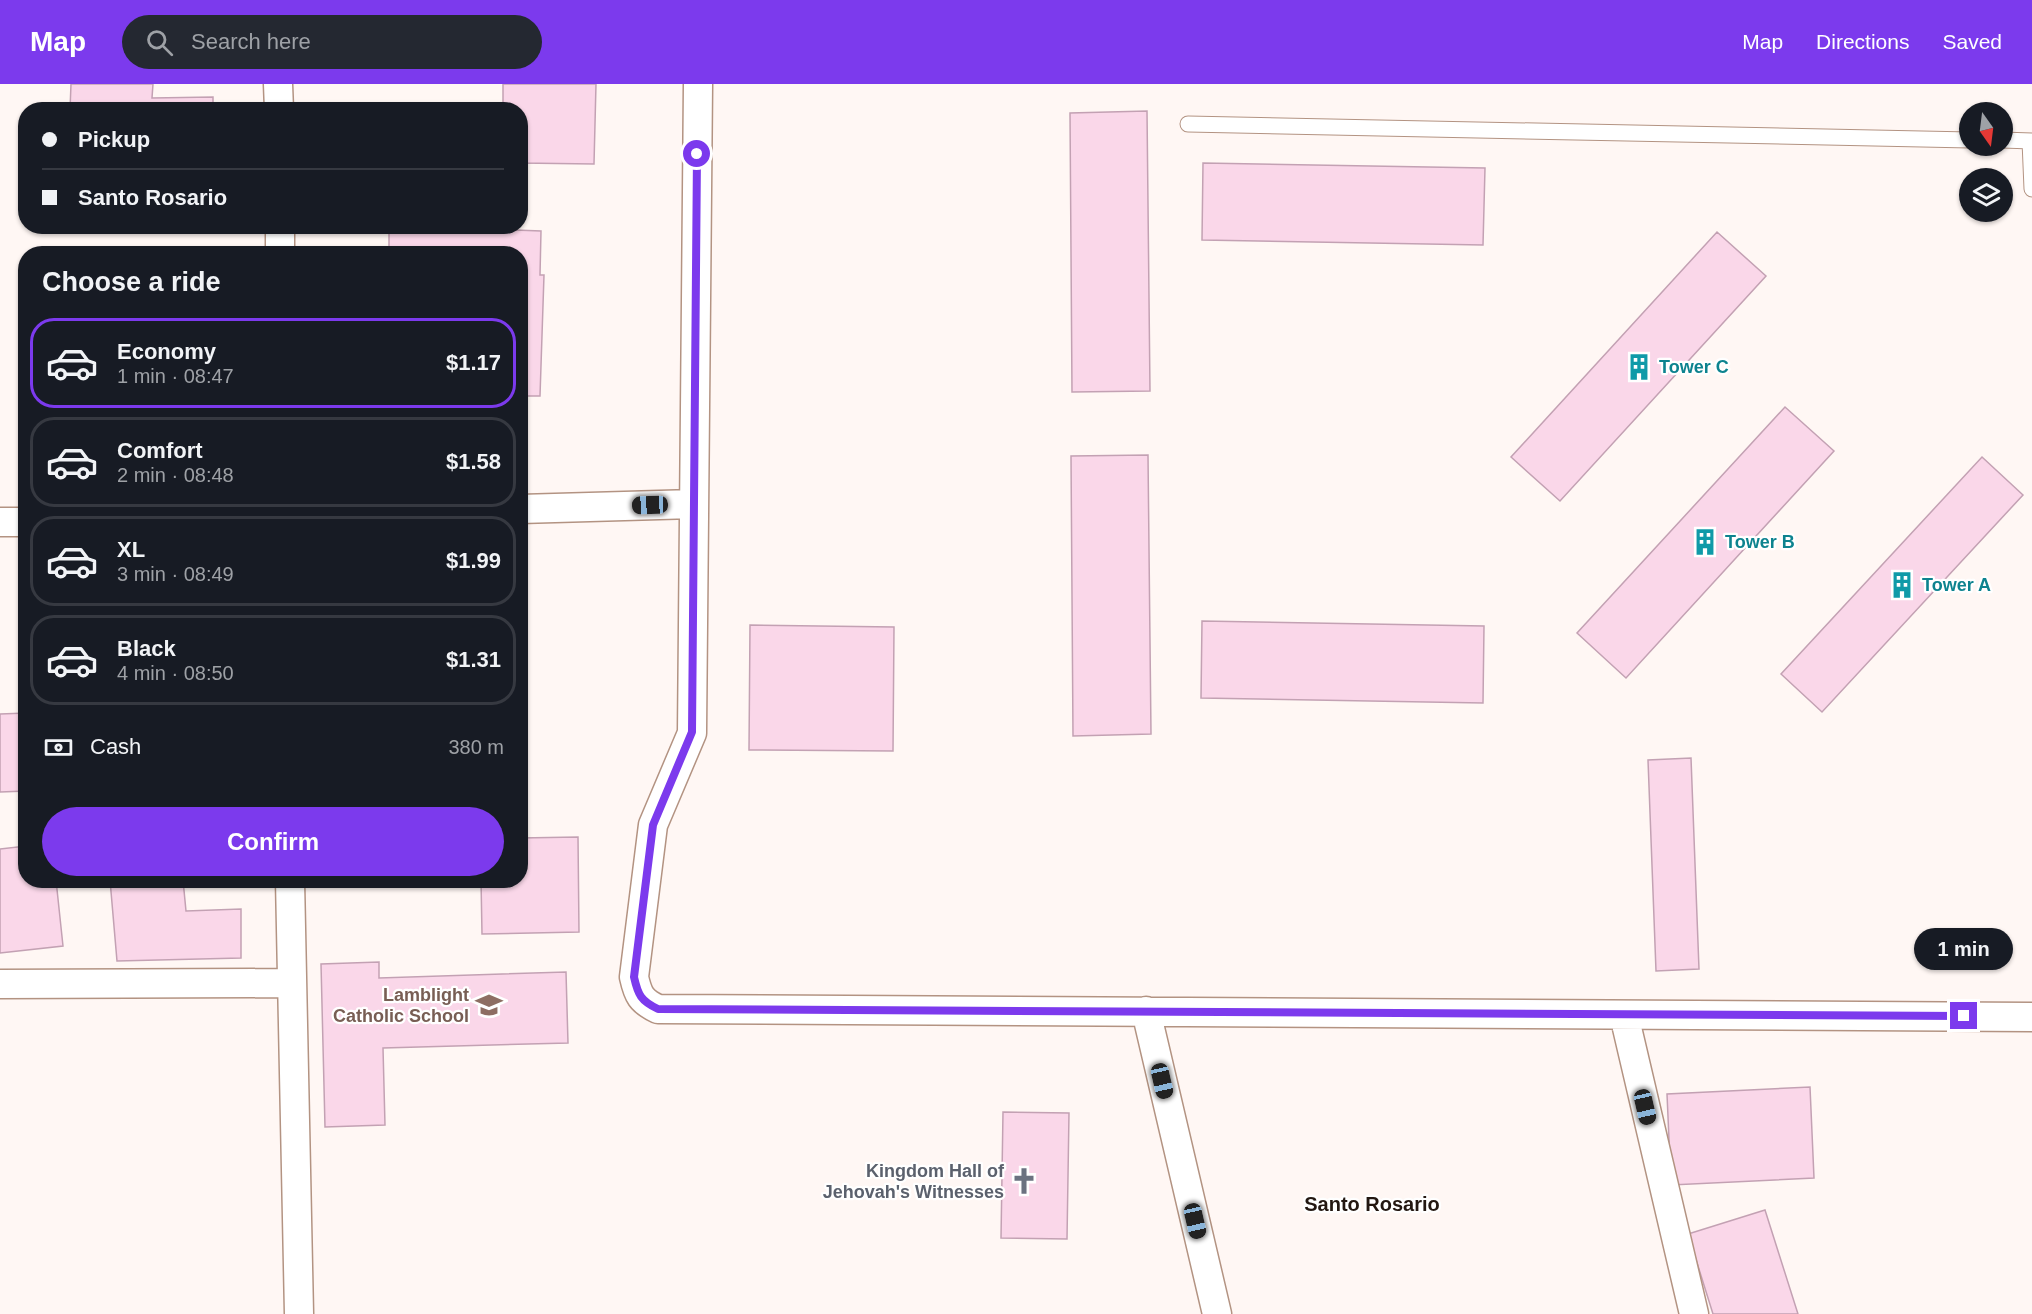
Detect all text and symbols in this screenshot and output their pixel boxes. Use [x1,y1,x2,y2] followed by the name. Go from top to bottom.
[122,15,542,69] search box
[30,26,86,57] text: Map
[143,26,176,59] icon: search
[191,29,311,54] text: Search here
[1742,30,1783,53] text: Map
[1816,30,1909,53] text: Directions
[1942,30,2002,53] text: Saved
[1959,102,2013,156] north arrow
[1959,102,2013,222] map controls
[78,127,150,152] text: Pickup
[683,140,710,167] route start
[1959,168,2013,222] button: layers
[78,185,227,210] text: Santo Rosario
[42,267,221,297] text: Choose a ride
[45,336,99,390] icon: car
[117,339,216,364] text: Economy
[446,350,501,375] text: $1.17
[1624,352,1654,382] building icon: Tower C
[1659,357,1729,377] place label: Tower C
[117,365,234,387] text: 1 min · 08:47
[45,435,99,489] icon: car
[117,438,203,463] text: Comfort
[446,449,501,474] text: $1.58
[117,464,234,486] text: 2 min · 08:48
[632,495,668,515] car
[1690,527,1720,557] building icon: Tower B
[1725,532,1795,552] place label: Tower B
[45,534,99,588] icon: car
[117,537,145,562] text: XL
[446,548,501,573] text: $1.99
[117,563,234,585] text: 3 min · 08:49
[1887,570,1917,600] building icon: Tower A
[1922,575,1991,595] place label: Tower A
[45,633,99,687] icon: car
[117,636,176,661] text: Black
[446,647,501,672] text: $1.31
[117,662,234,684] text: 4 min · 08:50
[42,731,75,764] icon: cash
[90,734,141,759] text: Cash
[448,736,504,758] text: 380 m
[42,807,504,876] button: Confirm
[1914,929,2014,971] callout: 1 min
[1937,938,1990,960] text: 1 min
[333,985,469,1026] place label: Lamblight Catholic School
[474,990,504,1020] school or university icon: Lamblight Catholic School
[1950,1002,1977,1029] route end
[1149,1061,1175,1101] car
[1632,1087,1658,1127] car
[823,1161,1005,1202] place label: Kingdom Hall of Jehovah's Witnesses
[1009,1166,1039,1196] church icon: Kingdom Hall of Jehovah's Witnesses
[1304,1193,1440,1215] district label: Santo Rosario
[1182,1201,1208,1241] car

